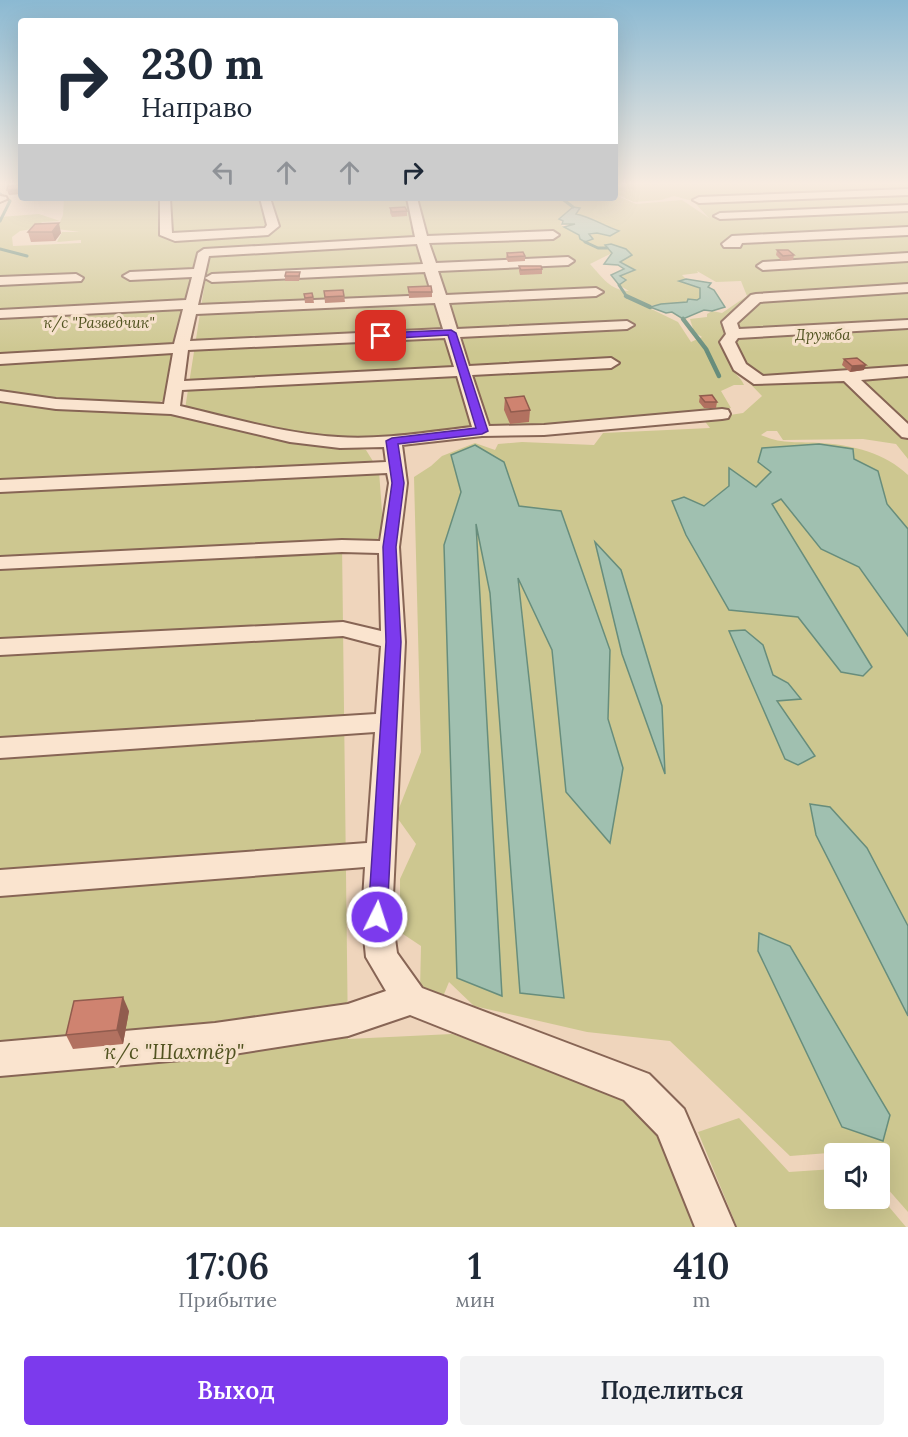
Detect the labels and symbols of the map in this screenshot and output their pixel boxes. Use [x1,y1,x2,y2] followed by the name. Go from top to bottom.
[355,310,406,361] pin
[43,313,155,333] park label: к/с "Разведчик"
[794,325,851,344] park label: Дружба
[345,885,409,949] position arrow
[104,1038,244,1065] park label: к/с "Шахтёр"

